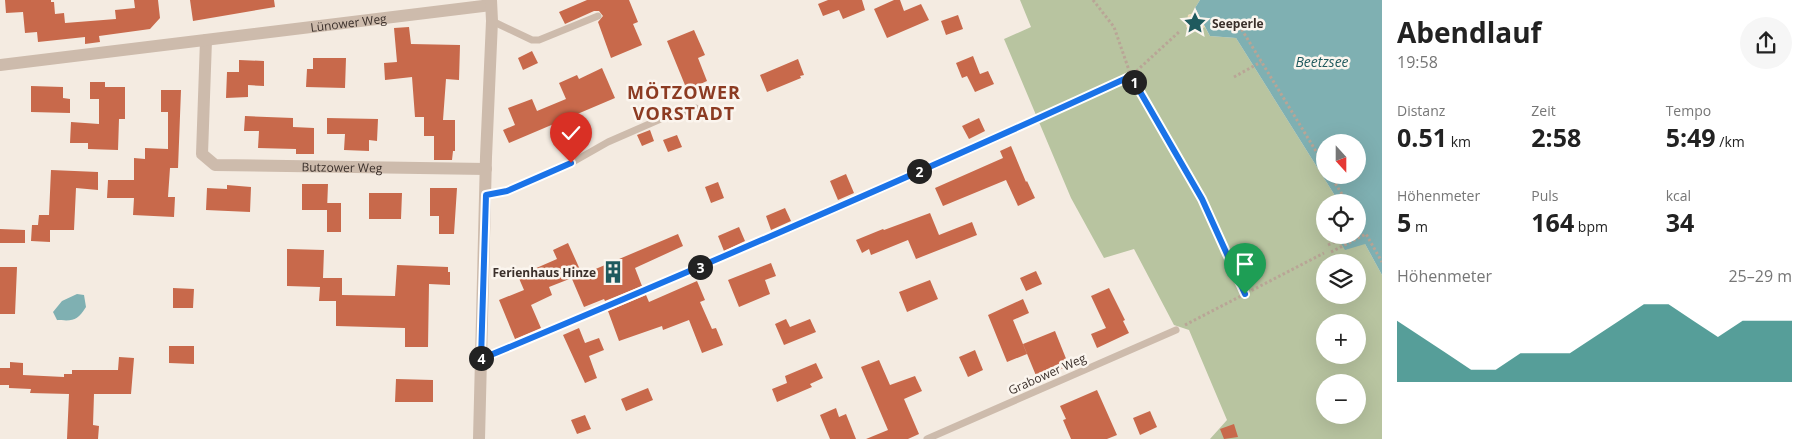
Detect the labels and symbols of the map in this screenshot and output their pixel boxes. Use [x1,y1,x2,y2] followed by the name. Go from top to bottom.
[309,9,388,36] street label: Lünower Weg
[1182,10,1208,36] place icon: Seeperle
[1212,15,1264,32] place label: Seeperle
[1295,52,1349,71] water label: Beetzsee
[1122,70,1146,94] pin: 1
[627,80,741,125] district label: MÖTZOWER VORSTADT
[550,112,592,163] pin
[1316,134,1366,184] north arrow
[301,158,383,176] street label: Butzower Weg
[906,158,932,184] pin: 2
[1224,243,1266,294] pin
[688,254,712,280] pin: 3
[600,259,626,285] building icon: Ferienhaus Hinze
[492,264,596,281] place label: Ferienhaus Hinze
[468,346,494,370] pin: 4
[1006,349,1089,399] street label: Grabower Weg

